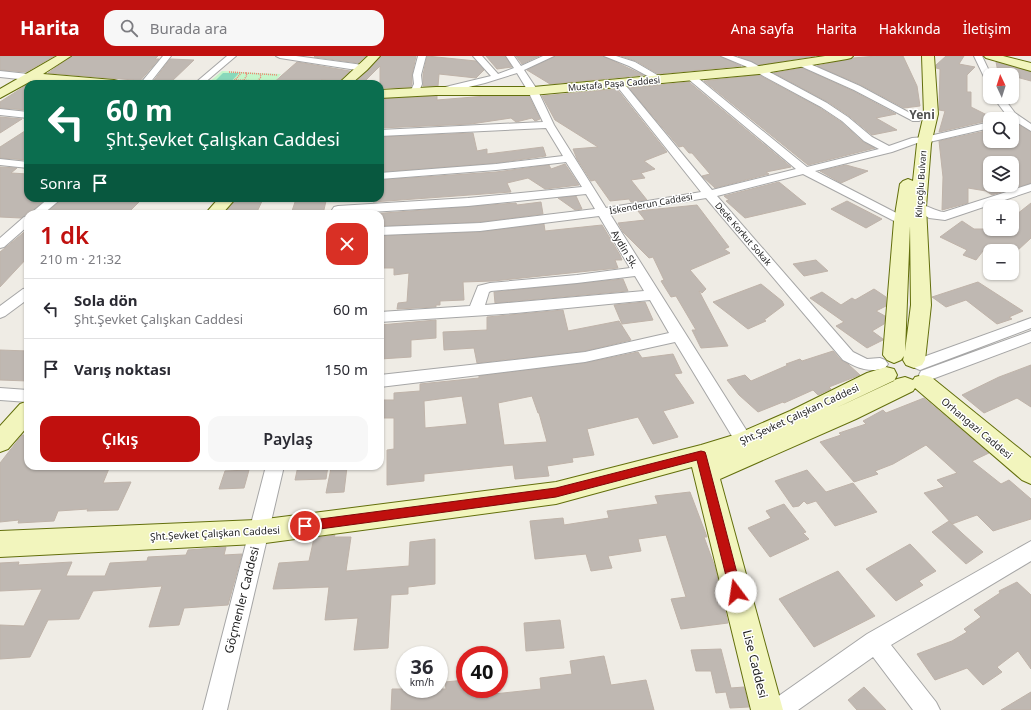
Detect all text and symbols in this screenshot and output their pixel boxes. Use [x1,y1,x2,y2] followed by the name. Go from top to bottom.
[104,10,384,46] search box
[20,15,80,41] text: Harita
[118,17,140,39] icon: search
[150,18,227,38] text: Burada ara
[731,19,794,38] text: Ana sayfa
[816,19,857,38] text: Harita
[879,19,941,38] text: Hakkında
[963,19,1011,38] text: İletişim
[983,68,1019,104] north arrow
[983,68,1019,280] map controls
[567,73,661,94] street label: Mustafa Paşa Caddesi
[106,91,173,129] text: 60 m
[40,96,92,148] icon: left
[909,106,935,123] district label: Yeni
[983,112,1019,148] button: search
[106,127,340,151] text: Şht.Şevket Çalışkan Caddesi
[912,150,929,218] street label: Kılıçoğlu Bulvarı
[983,156,1019,192] button: layers
[89,172,111,194] icon: arrive
[40,173,81,193] text: Sonra
[608,190,693,217] street label: İskenderun Caddesi
[712,199,775,268] street label: Dede Korkut Sokak
[983,200,1019,236] button: +
[40,218,89,251] text: 1 dk
[326,223,368,265] button: close
[608,227,642,271] street label: Aydin Sk.
[983,244,1019,280] button: −
[40,250,121,268] text: 210 m · 21:32
[74,290,138,310] text: Sola dön
[40,298,62,320] icon: left
[333,299,368,319] text: 60 m
[74,310,243,328] text: Şht.Şevket Çalışkan Caddesi
[40,358,62,380] icon: arrive
[74,359,171,379] text: Varış noktası
[324,359,368,379] text: 150 m
[737,380,861,448] street label: Şht.Şevket Çalışkan Caddesi
[938,394,1016,462] street label: Orhangazi Caddesi
[40,416,200,462] button: Çıkış
[208,416,368,462] button: Paylaş
[288,509,322,543] pin
[294,515,316,537] icon: arrive
[150,523,280,543] street label: Şht.Şevket Çalışkan Caddesi
[220,545,263,655] street label: Göçmenler Caddesi
[715,571,757,613] position arrow
[739,628,772,700] street label: Lise Caddesi
[456,646,508,698] speed limit sign: 40
[411,653,433,680] text: 36
[410,675,434,689] text: km/h

